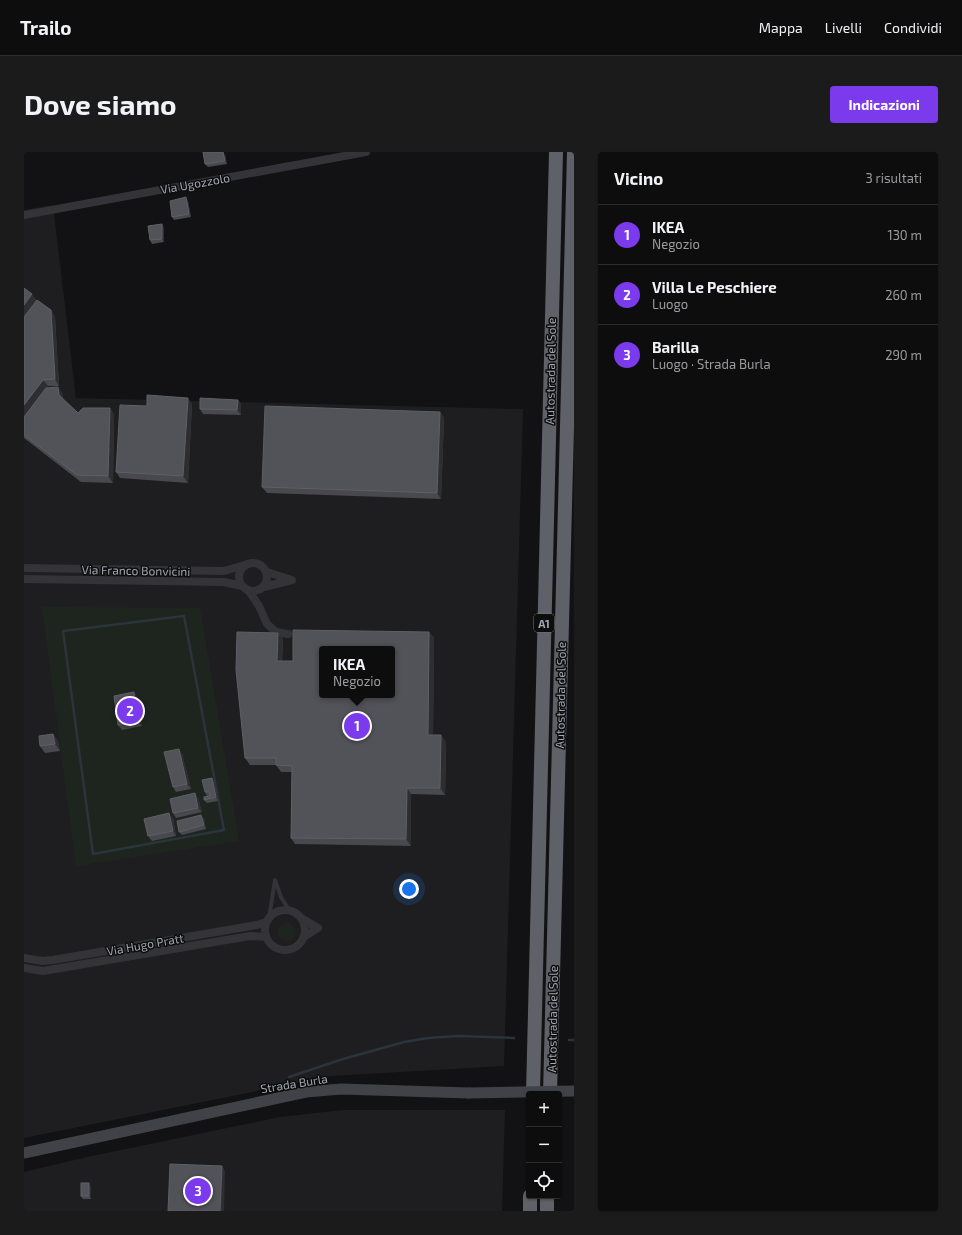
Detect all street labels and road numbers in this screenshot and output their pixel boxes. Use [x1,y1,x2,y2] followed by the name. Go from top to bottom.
[159,170,231,196] street label: Via Ugozzolo
[542,318,558,424] street label: Autostrada del Sole
[81,562,191,578] street label: Via Franco Bonvicini
[534,614,554,632] road number: A1
[552,642,568,748] street label: Autostrada del Sole
[105,930,185,958] street label: Via Hugo Pratt
[544,966,560,1072] street label: Autostrada del Sole
[259,1071,329,1095] street label: Strada Burla

